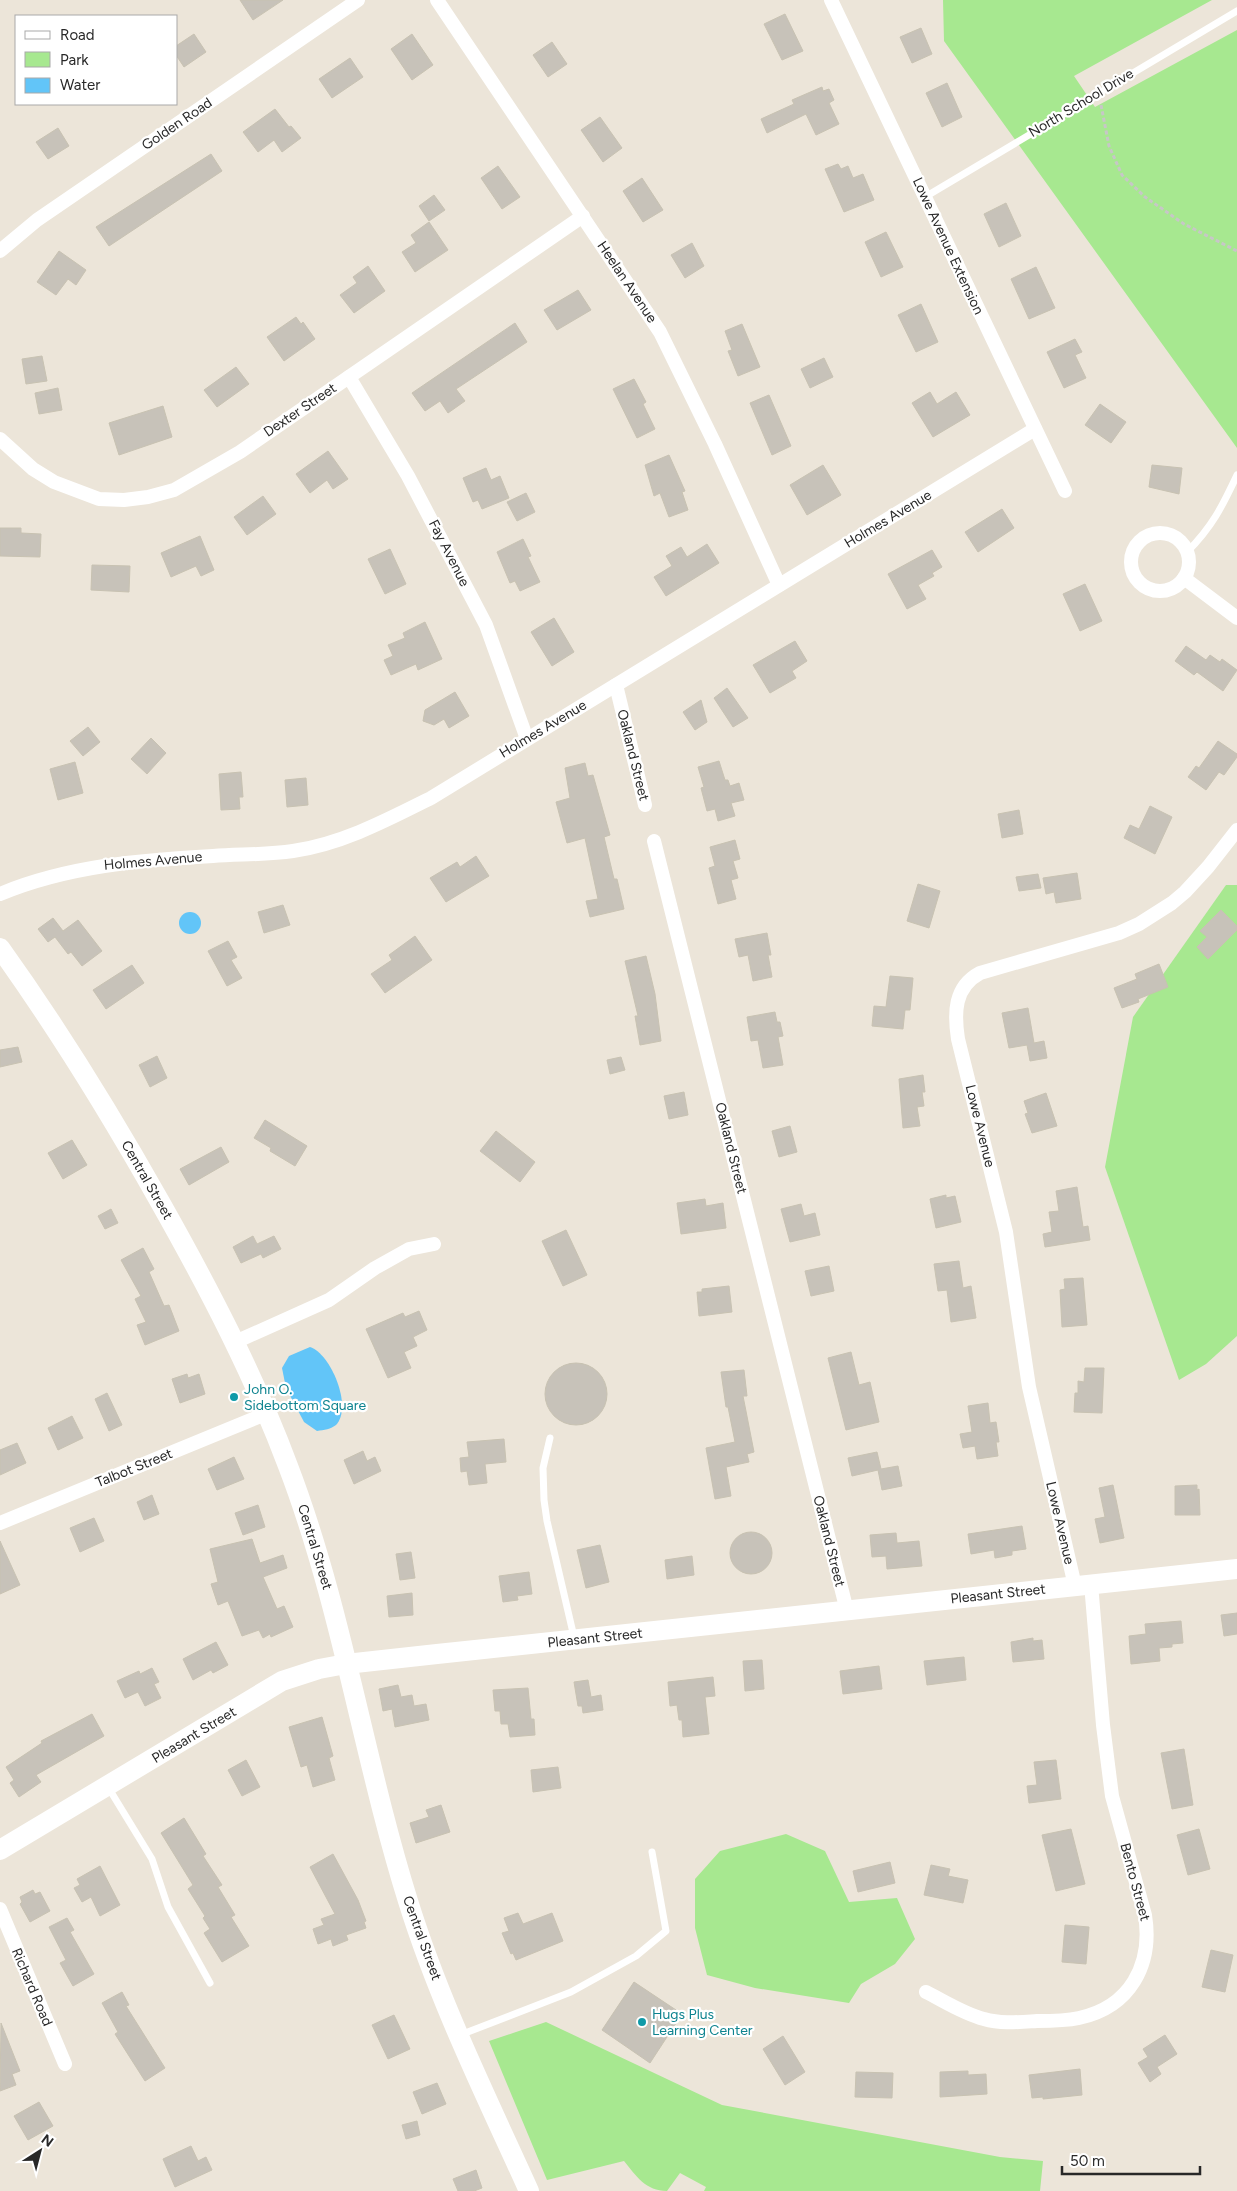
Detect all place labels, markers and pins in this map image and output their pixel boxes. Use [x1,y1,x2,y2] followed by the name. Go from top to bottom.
[244,1381,366,1414] place label: John O. Sidebottom Square
[228,1391,240,1403] marker: John O. Sidebottom Square
[652,2006,753,2039] place label: Hugs Plus Learning Center
[636,2016,648,2028] marker: Hugs Plus Learning Center

